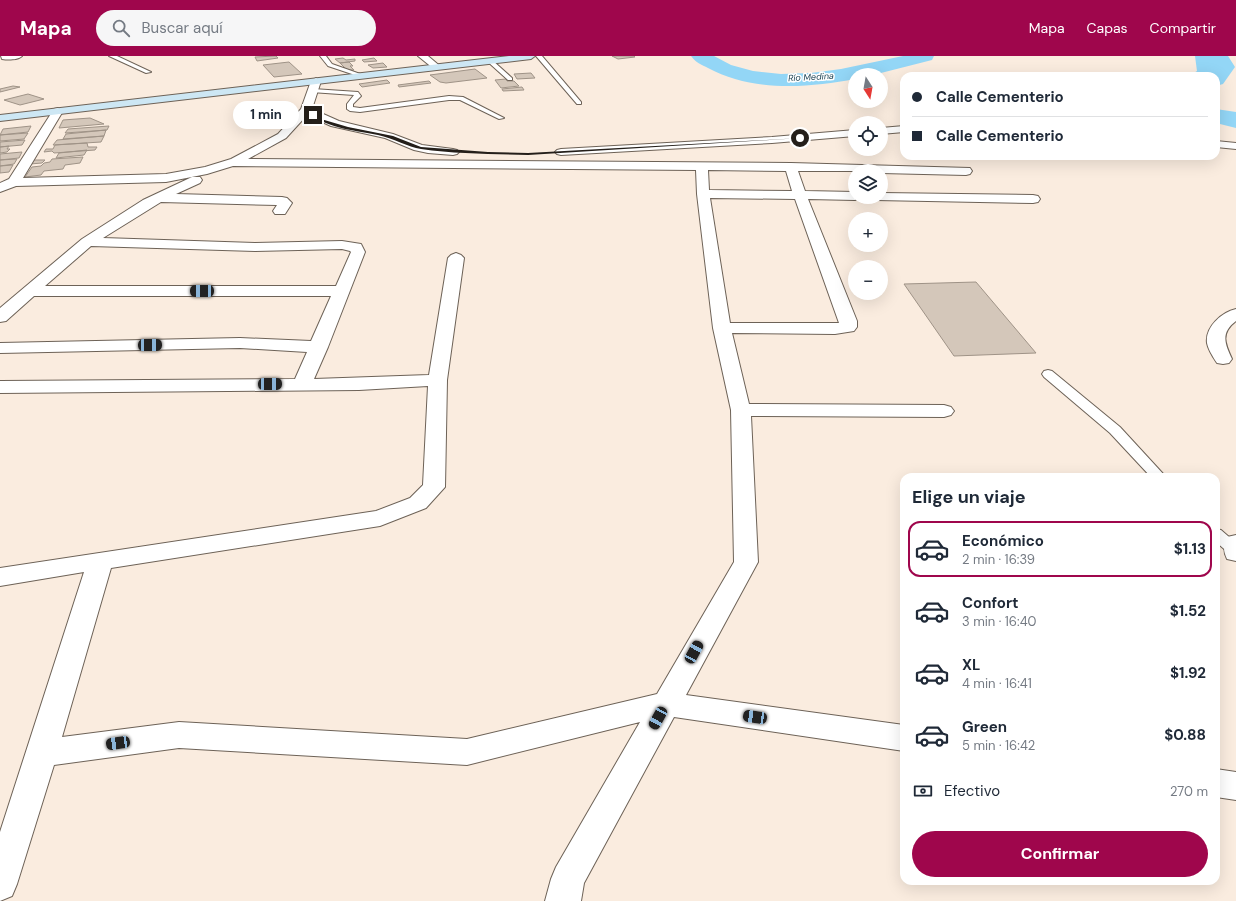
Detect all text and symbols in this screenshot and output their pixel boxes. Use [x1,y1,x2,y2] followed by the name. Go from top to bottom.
[96,10,376,46] search box
[20,16,72,41] text: Mapa
[110,17,132,39] icon: search
[142,18,223,38] text: Buscar aquí
[1029,19,1065,37] text: Mapa
[1087,19,1128,37] text: Capas
[1150,19,1216,37] text: Compartir
[848,68,888,108] north arrow
[848,68,888,300] map controls
[788,70,834,84] water label: Río Medina
[936,87,1064,107] text: Calle Cementerio
[233,101,299,129] callout: 1 min
[250,106,282,123] text: 1 min
[304,106,322,124] route end
[848,116,888,156] button: locate
[936,126,1064,146] text: Calle Cementerio
[791,129,809,147] route start
[848,164,888,204] button: layers
[848,212,888,252] button: +
[848,260,888,300] button: −
[190,285,214,297] car
[138,339,162,351] car
[258,378,282,390] car
[912,485,1026,509] text: Elige un viaje
[914,531,950,567] icon: car
[962,531,1044,551] text: Económico
[1174,539,1206,559] text: $1.13
[962,551,1035,568] text: 2 min · 16:39
[914,593,950,629] icon: car
[962,593,1019,613] text: Confort
[1170,601,1206,621] text: $1.52
[962,613,1036,630] text: 3 min · 16:40
[683,639,705,665] car
[914,655,950,691] icon: car
[962,655,980,675] text: XL
[1170,663,1206,683] text: $1.92
[962,675,1032,692] text: 4 min · 16:41
[647,705,669,731] car
[742,709,768,725] car
[914,717,950,753] icon: car
[962,717,1007,737] text: Green
[1164,725,1206,745] text: $0.88
[105,735,131,751] car
[962,737,1035,754] text: 5 min · 16:42
[912,780,934,802] icon: cash
[944,781,1000,801] text: Efectivo
[1170,783,1208,800] text: 270 m
[912,831,1208,877] button: Confirmar

